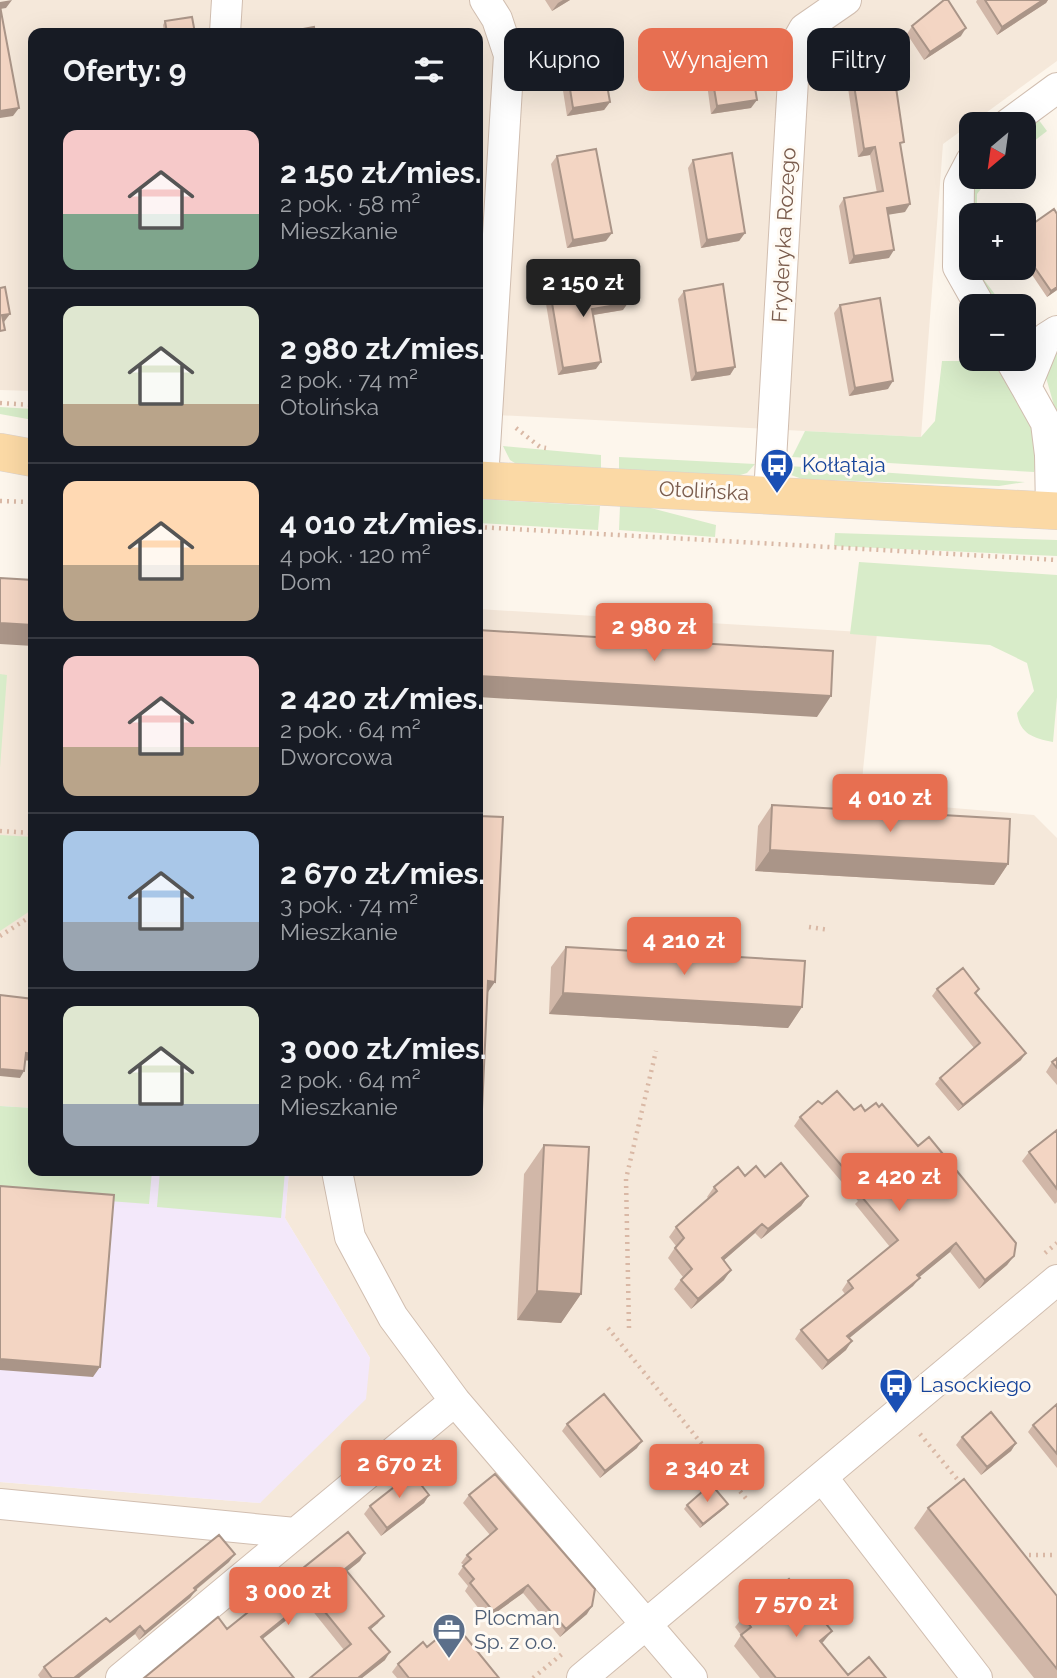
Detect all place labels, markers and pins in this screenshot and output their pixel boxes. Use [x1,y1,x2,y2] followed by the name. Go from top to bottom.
[511,260,655,319] pin: 2 150 zł
[758,446,796,495] bus stop icon: Kołłątaja
[802,452,886,477] place label: Kołłątaja
[582,604,726,663] pin: 2 980 zł
[818,774,962,834] pin: 4 010 zł
[612,918,756,977] pin: 4 210 zł
[827,1154,971,1213] pin: 2 420 zł
[877,1366,915,1415] bus stop icon: Lasockiego
[920,1372,1031,1397] place label: Lasockiego
[327,1440,471,1500] pin: 2 670 zł
[635,1444,779,1504] pin: 2 340 zł
[216,1568,360,1627] pin: 3 000 zł
[724,1580,868,1639] pin: 7 570 zł
[474,1605,560,1654] place label: Plocman Sp. z o.o.
[430,1611,468,1660] office icon: Plocman Sp. z o.o.

